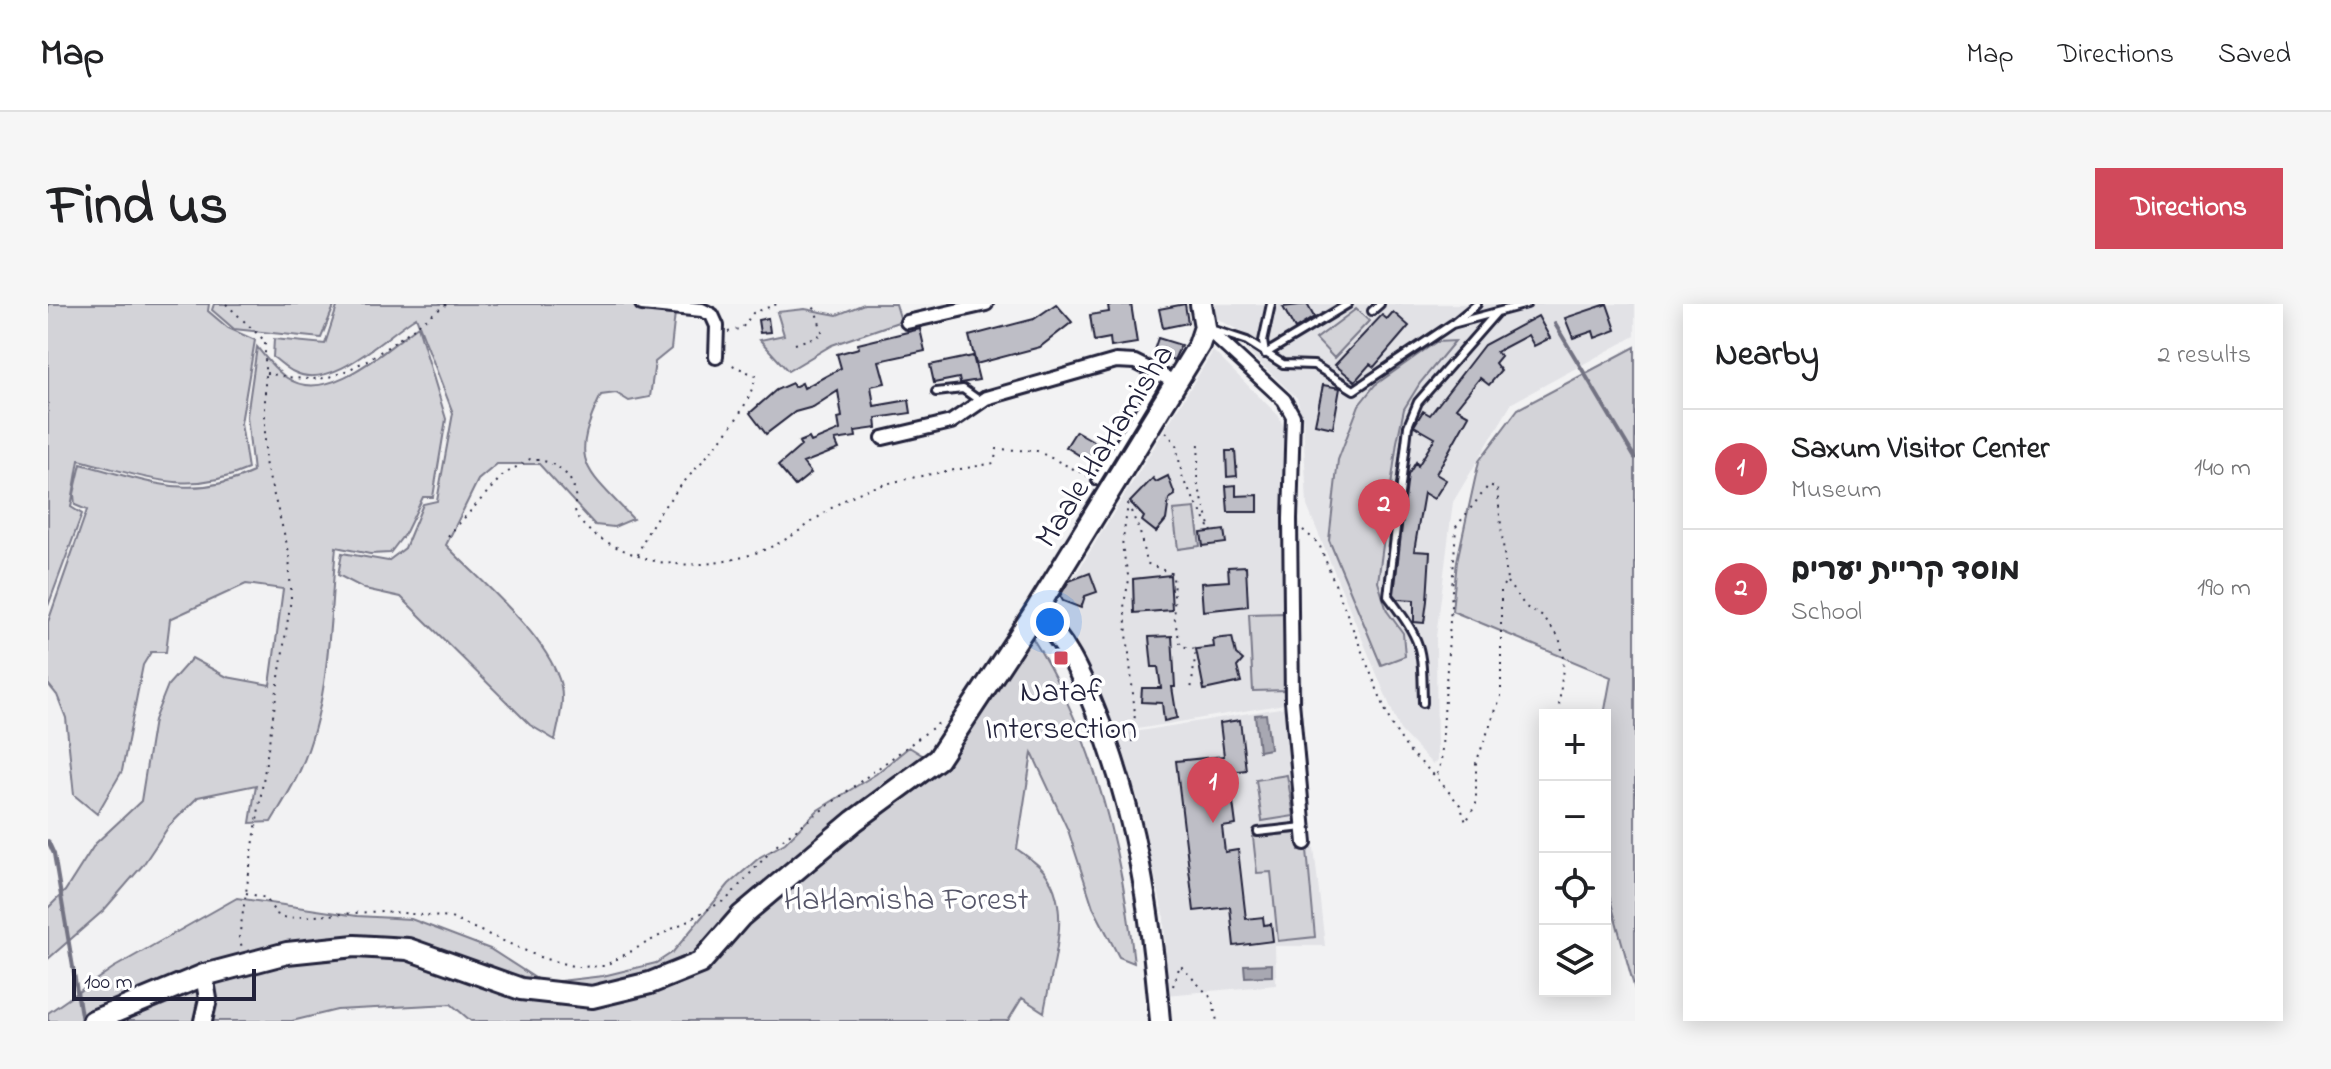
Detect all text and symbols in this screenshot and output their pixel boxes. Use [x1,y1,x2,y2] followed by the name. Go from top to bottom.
[40,27,104,83] text: Map
[1966,35,2014,76] text: Map
[2058,35,2174,76] text: Directions
[2218,35,2291,76] text: Saved
[48,168,228,249] text: Find us
[2095,168,2283,249] button: Directions
[1715,331,1819,381] text: Nearby
[1024,336,1188,558] street label: Maale HaHamisha
[2158,337,2251,375] text: 2 results
[1791,428,2049,472] text: Saxum Visitor Center
[1737,450,1745,488] text: 1
[2194,450,2251,488] text: 140 m
[1791,472,1881,510] text: Museum
[1358,479,1410,545] pin: 2
[1791,550,2020,594] text: מוסד קריית יערים
[1735,570,1747,608] text: 2
[2197,570,2251,608] text: 190 m
[1791,594,1862,632] text: School
[1030,602,1070,642] your location
[1052,649,1070,667] marker: Nataf Intersection
[985,670,1137,754] place label: Nataf Intersection
[1539,709,1611,997] map controls
[1539,709,1611,781] button: +
[1187,757,1239,823] pin: 1
[1539,781,1611,853] button: −
[1539,853,1611,925] button: locate
[784,878,1029,925] park label: HaHamisha Forest
[1539,925,1611,997] button: layers
[72,965,256,1001] scale bar
[84,967,133,999] text: 100 m

